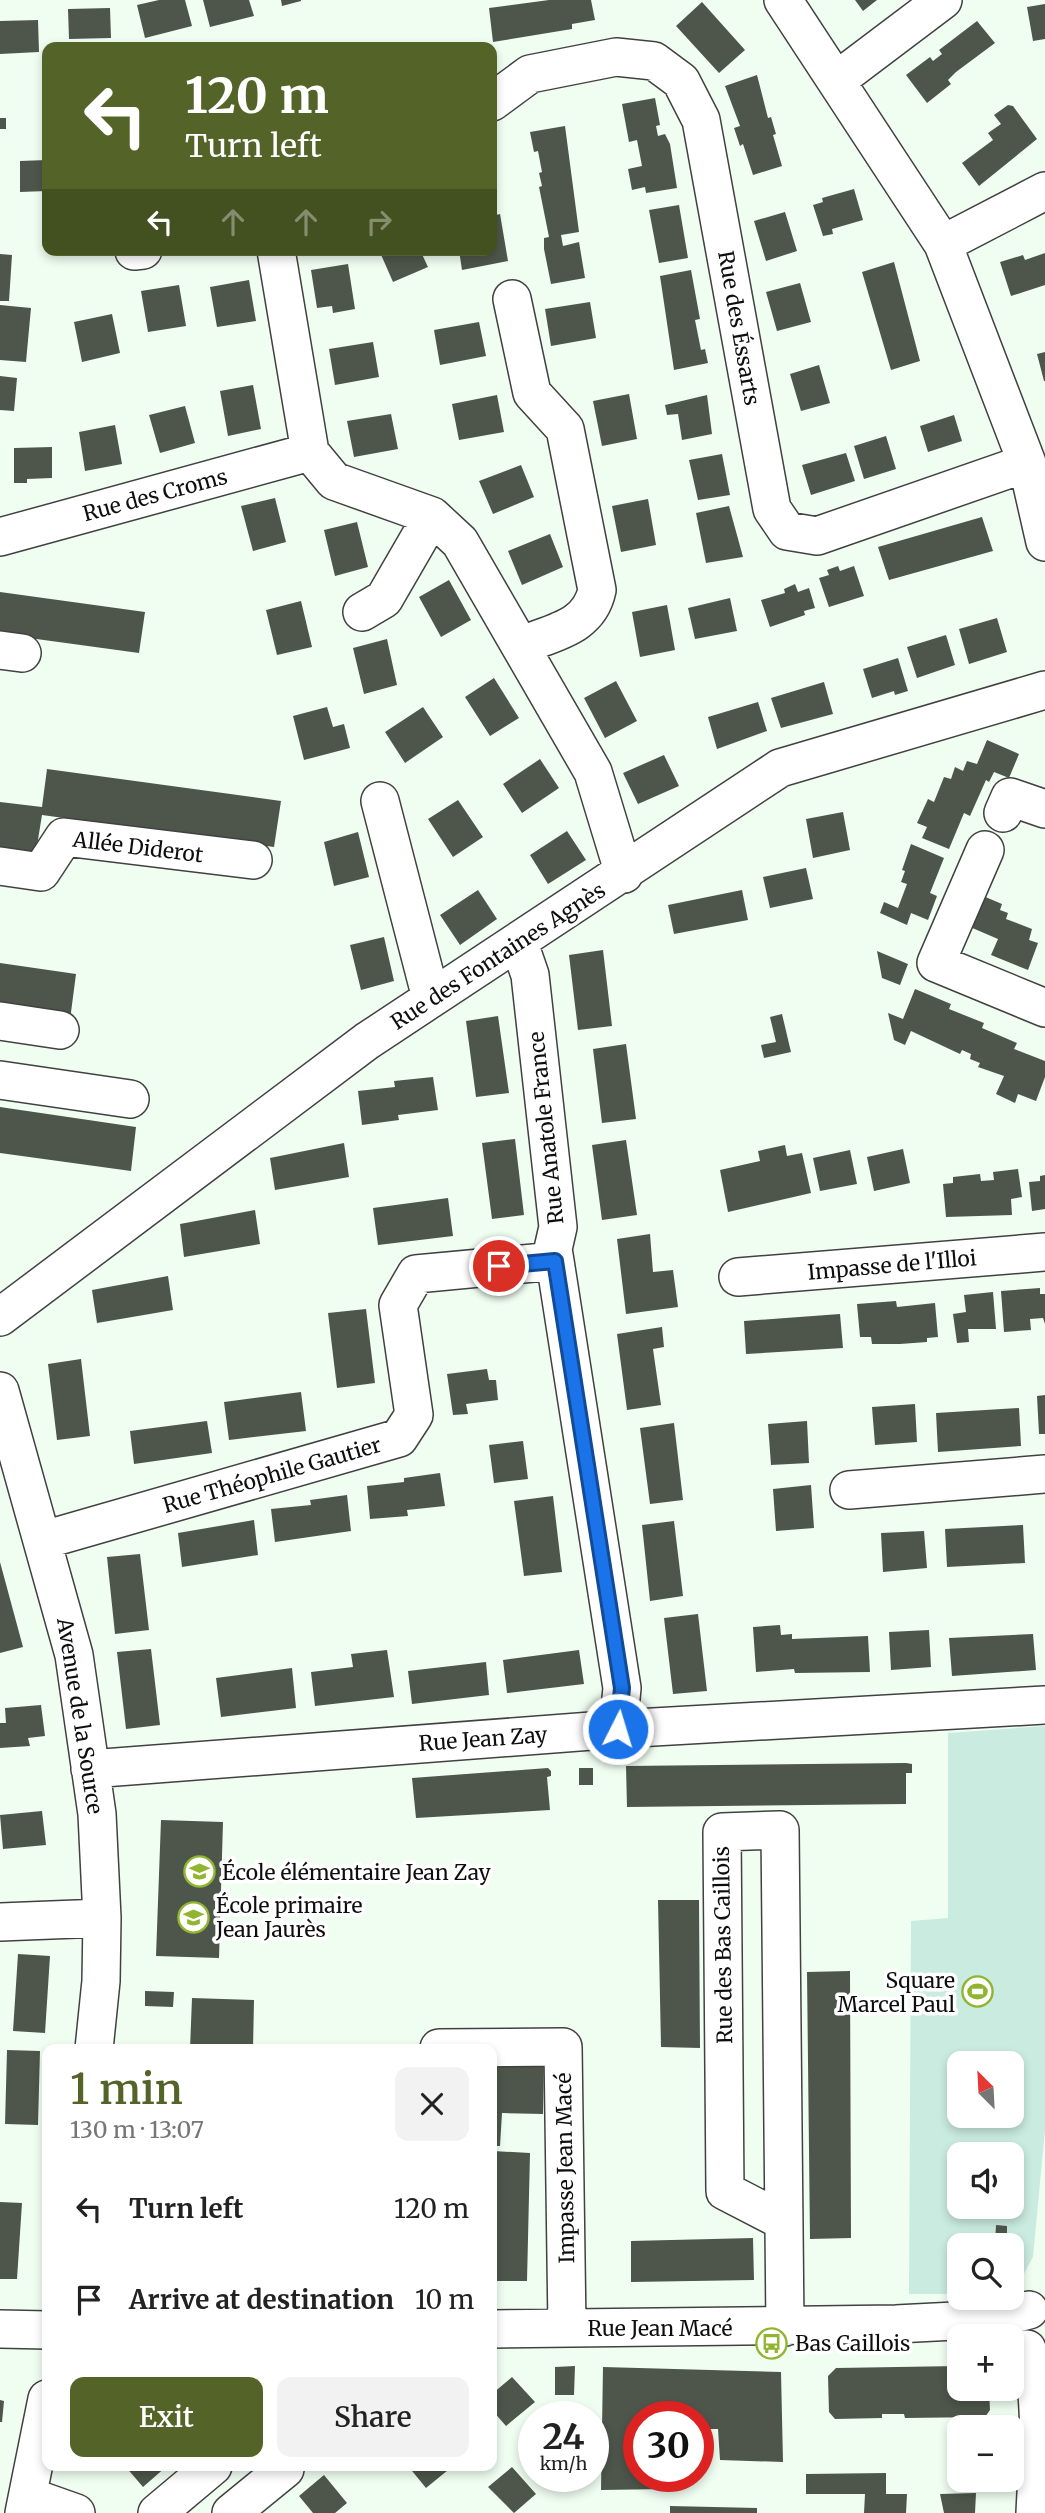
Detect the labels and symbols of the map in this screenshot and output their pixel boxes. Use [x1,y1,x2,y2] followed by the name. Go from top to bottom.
[712,248,767,407] street label: Rue des Éssarts
[80,463,230,527] street label: Rue des Croms
[70,825,205,868] street label: Allée Diderot
[386,877,610,1035] street label: Rue des Fontaines Agnès
[522,1030,570,1226] street label: Rue Anatole France
[469,1236,529,1296] pin
[807,1244,978,1286] street label: Impasse de l'Illoi
[160,1431,384,1519] street label: Rue Théophile Gautier
[51,1615,109,1816] street label: Avenue de la Source
[581,1692,655,1766] position arrow
[418,1721,549,1757] street label: Rue Jean Zay
[708,1846,738,2044] street label: Rue des Bas Caillois
[182,1855,216,1889] school or university icon: École élémentaire Jean Zay
[222,1858,492,1886] place label: École élémentaire Jean Zay
[215,1891,362,1943] place label: École primaire Jean Jaurès
[176,1900,210,1934] school or university icon: École primaire Jean Jaurès
[837,1967,955,2018] place label: Square Marcel Paul
[961,1975,995,2009] sports icon: Square Marcel Paul
[947,2051,1024,2128] north arrow
[550,2072,580,2264] street label: Impasse Jean Macé
[587,2315,733,2342] street label: Rue Jean Macé
[755,2326,789,2360] bus stop icon: Bas Caillois
[795,2330,910,2357] place label: Bas Caillois
[623,2401,714,2492] speed limit sign: 30

